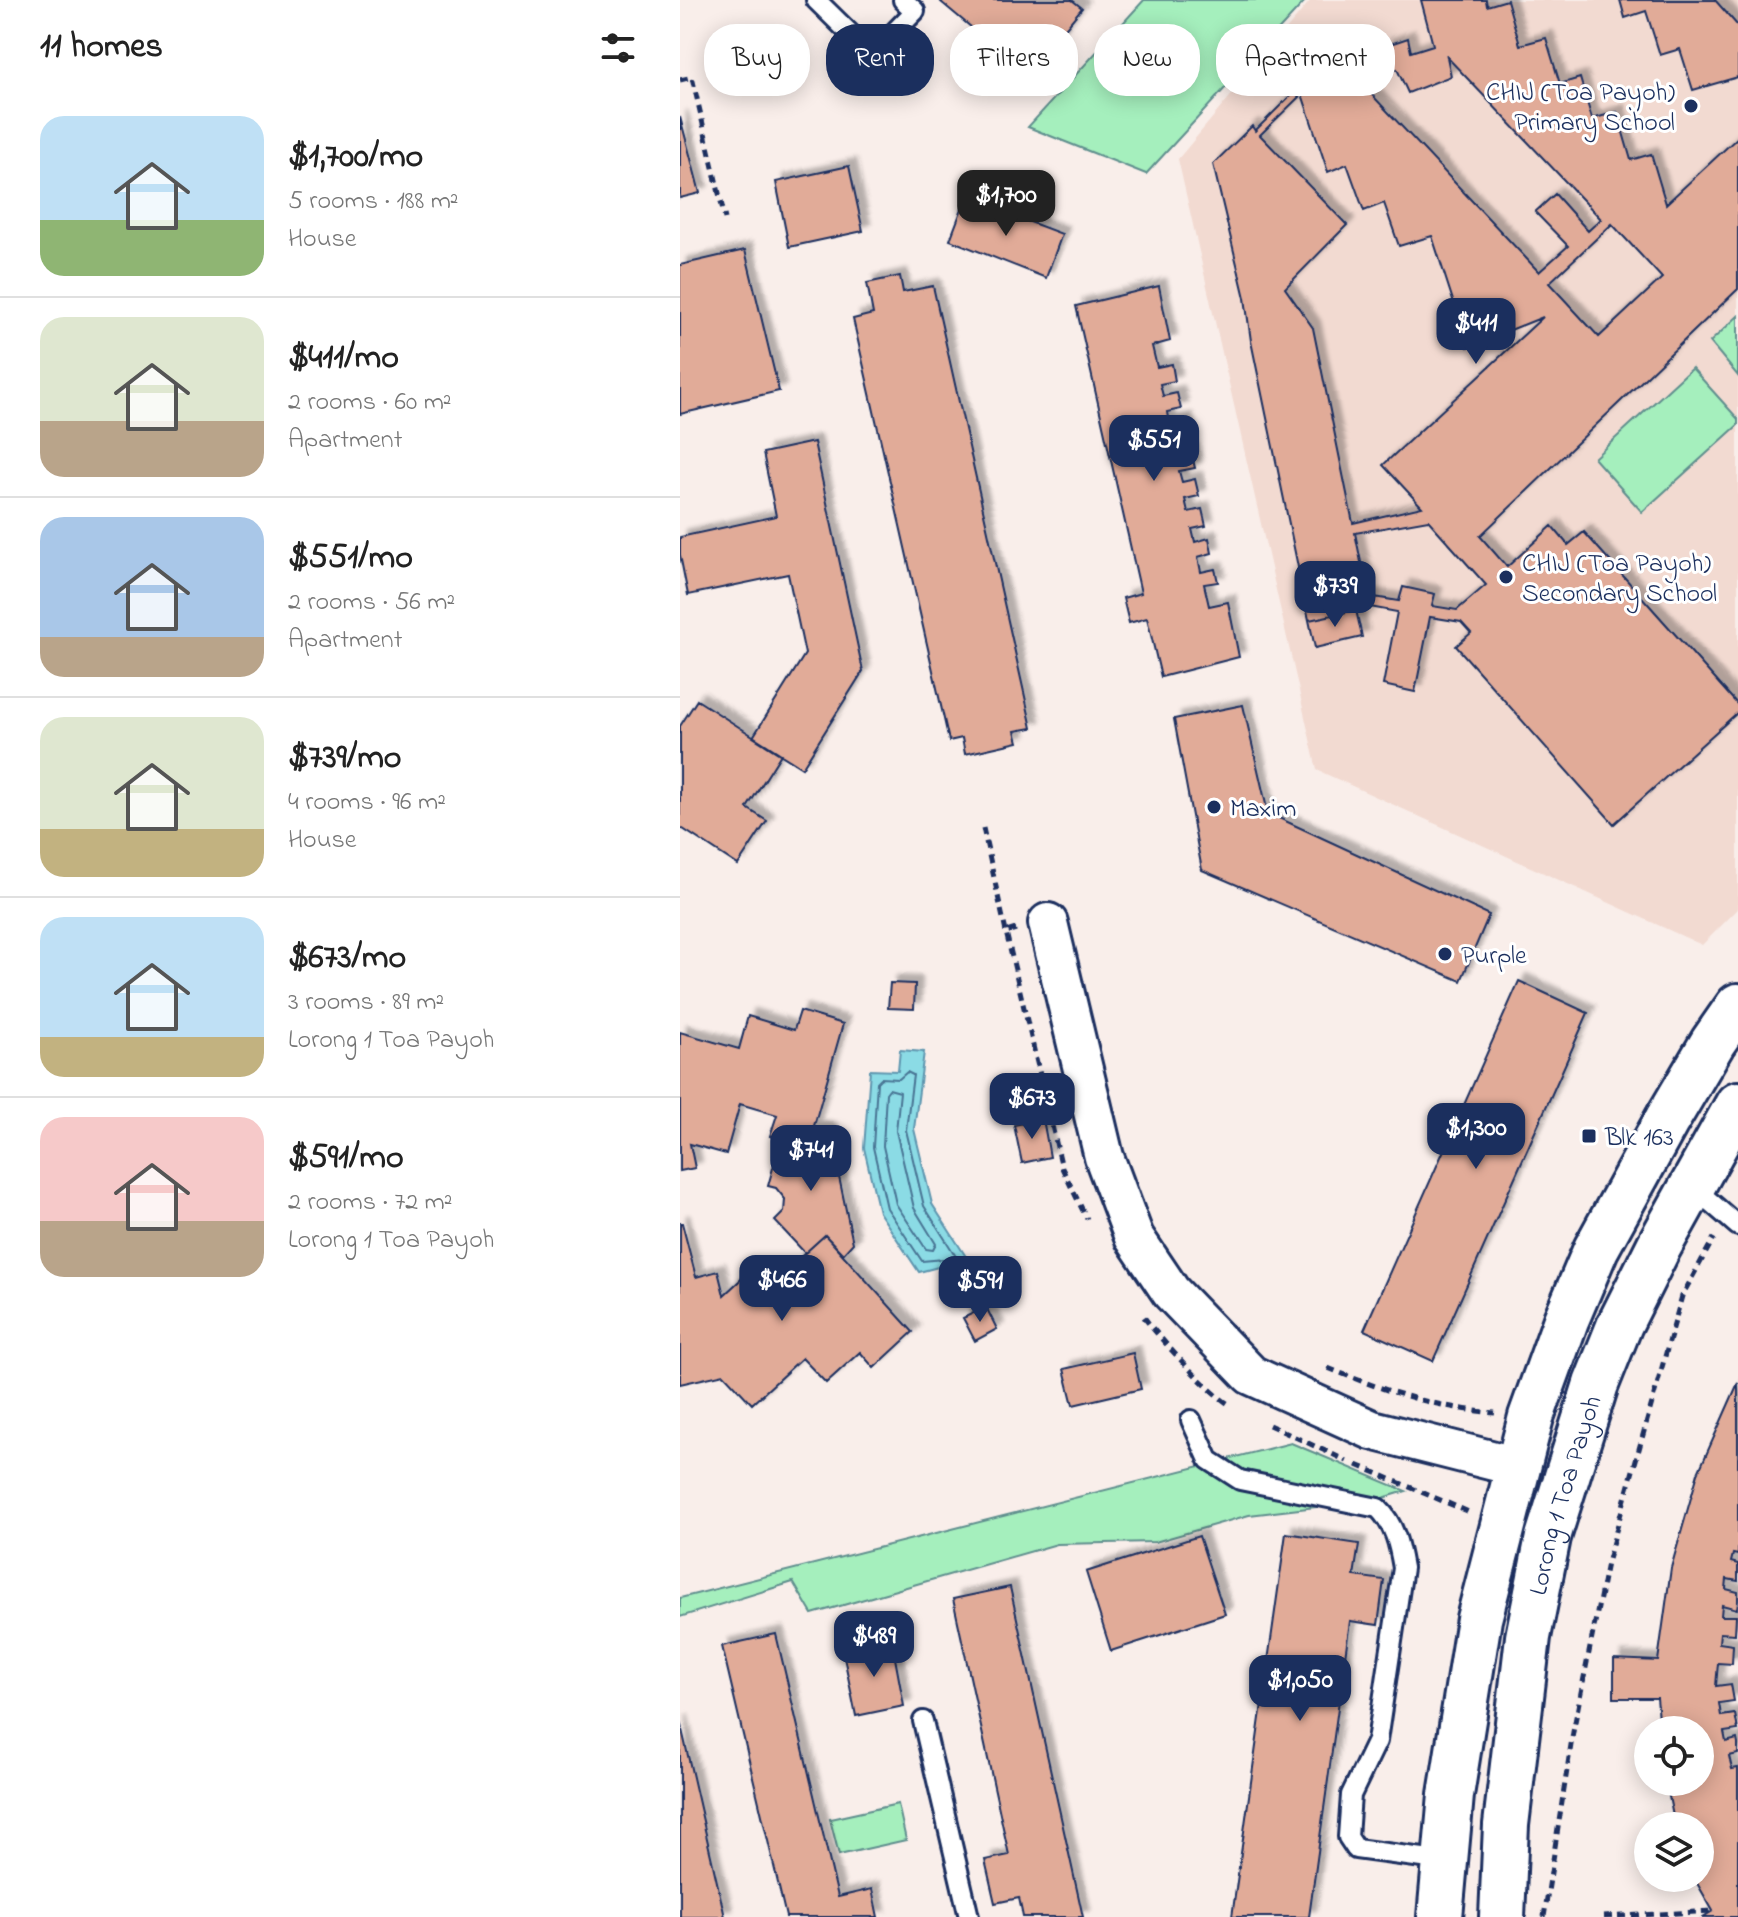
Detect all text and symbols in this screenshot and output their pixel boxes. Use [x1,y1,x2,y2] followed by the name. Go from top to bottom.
[40,23,163,73] text: 11 homes
[704,24,810,96] chip: Buy
[826,24,934,96] chip: Rent
[950,24,1078,96] chip: Filters
[1094,24,1200,96] chip: New
[1216,24,1395,96] chip: Apartment
[596,26,640,70] icon: filters
[1486,75,1675,143] place label: CHIJ (Toa Payoh) Primary School
[1682,97,1700,115] marker: CHIJ (Toa Payoh) Primary School
[288,133,423,183] text: $1,700/mo
[104,148,200,244] icon: home
[941,170,1071,238] pin: $1,700
[975,177,1037,215] text: $1,700
[288,183,459,221] text: 5 rooms · 188 m²
[288,221,356,259] text: House
[1429,298,1523,366] pin: $411
[1455,305,1497,343] text: $411
[288,334,399,384] text: $411/mo
[104,349,200,445] icon: home
[288,384,452,422] text: 2 rooms · 60 m²
[1107,415,1201,483] pin: $551
[288,422,402,460] text: Apartment
[1127,422,1181,460] text: $551
[288,534,413,584] text: $551/mo
[1522,546,1717,614] place label: CHIJ (Toa Payoh) Secondary School
[104,549,200,645] icon: home
[1288,561,1382,629] pin: $739
[1312,568,1358,606] text: $739
[1497,568,1515,586] marker: CHIJ (Toa Payoh) Secondary School
[288,584,455,622] text: 2 rooms · 56 m²
[288,622,402,660] text: Apartment
[288,734,401,784] text: $739/mo
[104,749,200,845] icon: home
[288,784,446,822] text: 4 rooms · 96 m²
[1230,791,1296,829] place label: Maxim
[1205,798,1223,816] marker: Maxim
[288,822,356,860] text: House
[288,934,406,984] text: $673/mo
[1461,938,1527,976] place label: Purple
[1436,945,1454,963] marker: Purple
[104,949,200,1045] icon: home
[288,984,444,1022] text: 3 rooms · 89 m²
[288,1022,494,1060] text: Lorong 1 Toa Payoh
[985,1073,1079,1141] pin: $673
[1008,1080,1056,1118] text: $673
[1411,1103,1541,1171] pin: $1,300
[1445,1110,1507,1148] text: $1,300
[1604,1120,1674,1158] place label: Blk 163
[764,1125,858,1193] pin: $741
[1580,1127,1598,1145] marker: Blk 163
[788,1132,834,1170] text: $741
[288,1134,404,1184] text: $591/mo
[104,1149,200,1245] icon: home
[288,1184,453,1222] text: 2 rooms · 72 m²
[288,1222,494,1260] text: Lorong 1 Toa Payoh
[735,1255,829,1323] pin: $466
[933,1256,1027,1324] pin: $591
[757,1262,807,1300] text: $466
[957,1263,1003,1301] text: $591
[1521,1391,1613,1599] street label: Lorong 1 Toa Payoh
[827,1611,921,1679] pin: $489
[852,1618,896,1656] text: $489
[1235,1655,1365,1723] pin: $1,050
[1267,1662,1333,1700] text: $1,050
[1634,1716,1714,1892] map controls
[1634,1716,1714,1796] button: locate
[1634,1812,1714,1892] button: layers

